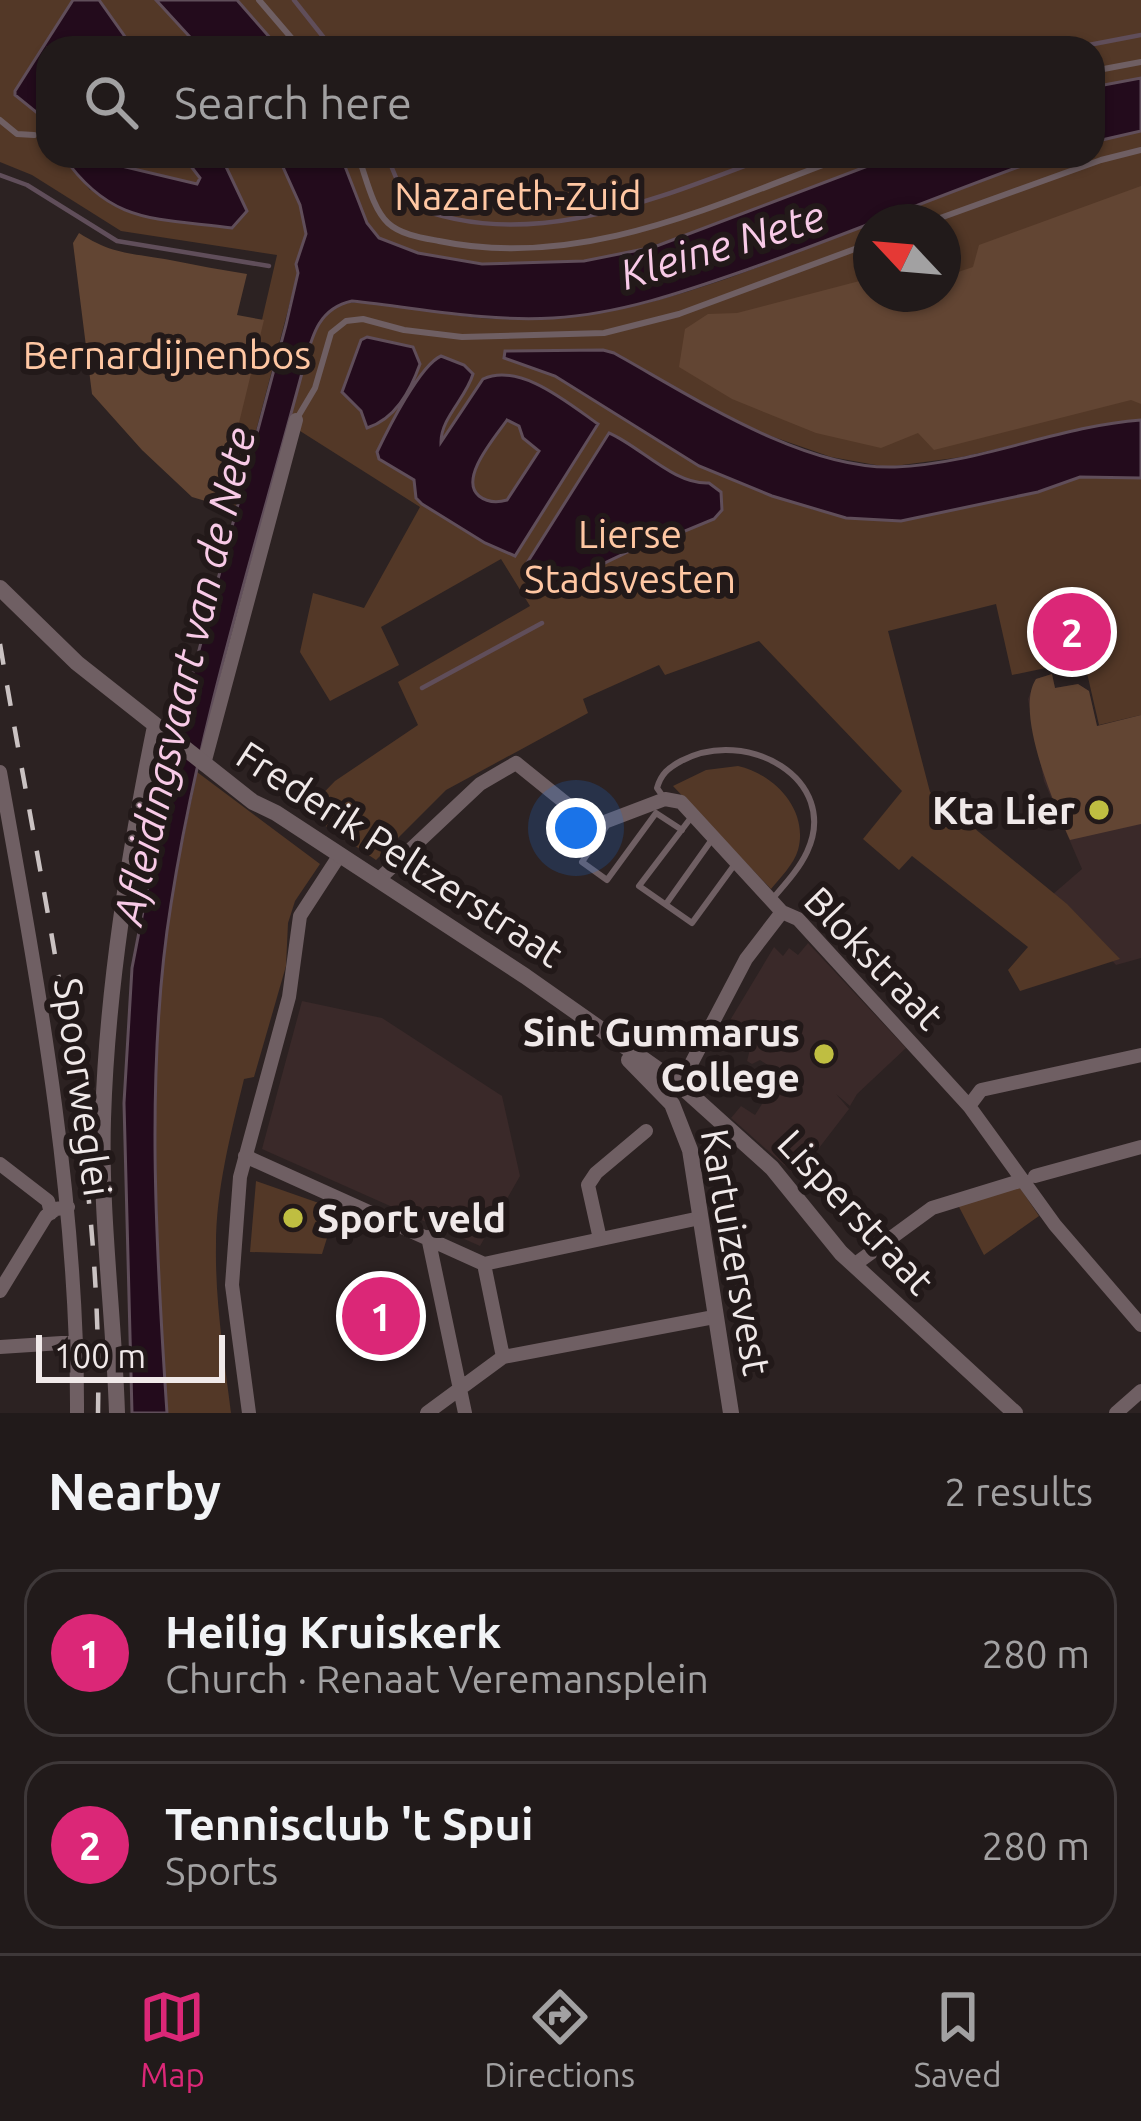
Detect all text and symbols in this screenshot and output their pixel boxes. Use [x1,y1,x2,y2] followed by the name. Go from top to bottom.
[36,36,1105,168] search box
[78,69,144,135] icon: search
[174,77,412,128] text: Search here
[394,174,642,217] park label: Nazareth-Zuid
[614,191,830,298] water label: Kleine Nete
[853,204,961,312] north arrow
[23,333,311,376] park label: Bernardijnenbos
[103,423,264,931] water label: Afleidingsvaart van de Nete
[524,512,736,600] park label: Lierse Stadsvesten
[1033,587,1111,677] pin: 2
[230,732,571,975] street label: Frederik Peltzerstraat
[932,788,1075,831] place label: Kta Lier
[1086,797,1112,823] marker: Kta Lier
[546,798,606,858] your location
[796,878,952,1037] street label: Blokstraat
[47,975,120,1199] street label: Spoorweglei
[523,1010,800,1098] place label: Sint Gummarus College
[811,1041,837,1067] marker: Sint Gummarus College
[770,1121,943,1302] street label: Lisperstraat
[694,1125,779,1378] street label: Kartuizersvest
[317,1196,506,1239] place label: Sport veld
[280,1205,306,1231] marker: Sport veld
[342,1271,420,1361] pin: 1
[36,1329,225,1382] scale bar
[54,1337,146,1374] text: 100 m
[48,1462,221,1520] text: Nearby
[944,1470,1093,1513] text: 2 results
[165,1606,501,1657] text: Heilig Kruiskerk
[79,1632,101,1675] text: 1
[981,1632,1090,1675] text: 280 m
[165,1657,709,1700] text: Church · Renaat Veremansplein
[165,1798,533,1849] text: Tennisclub 't Spui
[79,1824,101,1867] text: 2
[981,1824,1090,1867] text: 280 m
[165,1849,278,1892] text: Sports
[139,1984,205,2093] tab: Map
[484,1984,635,2093] tab: Directions
[914,1984,1002,2093] tab: Saved

